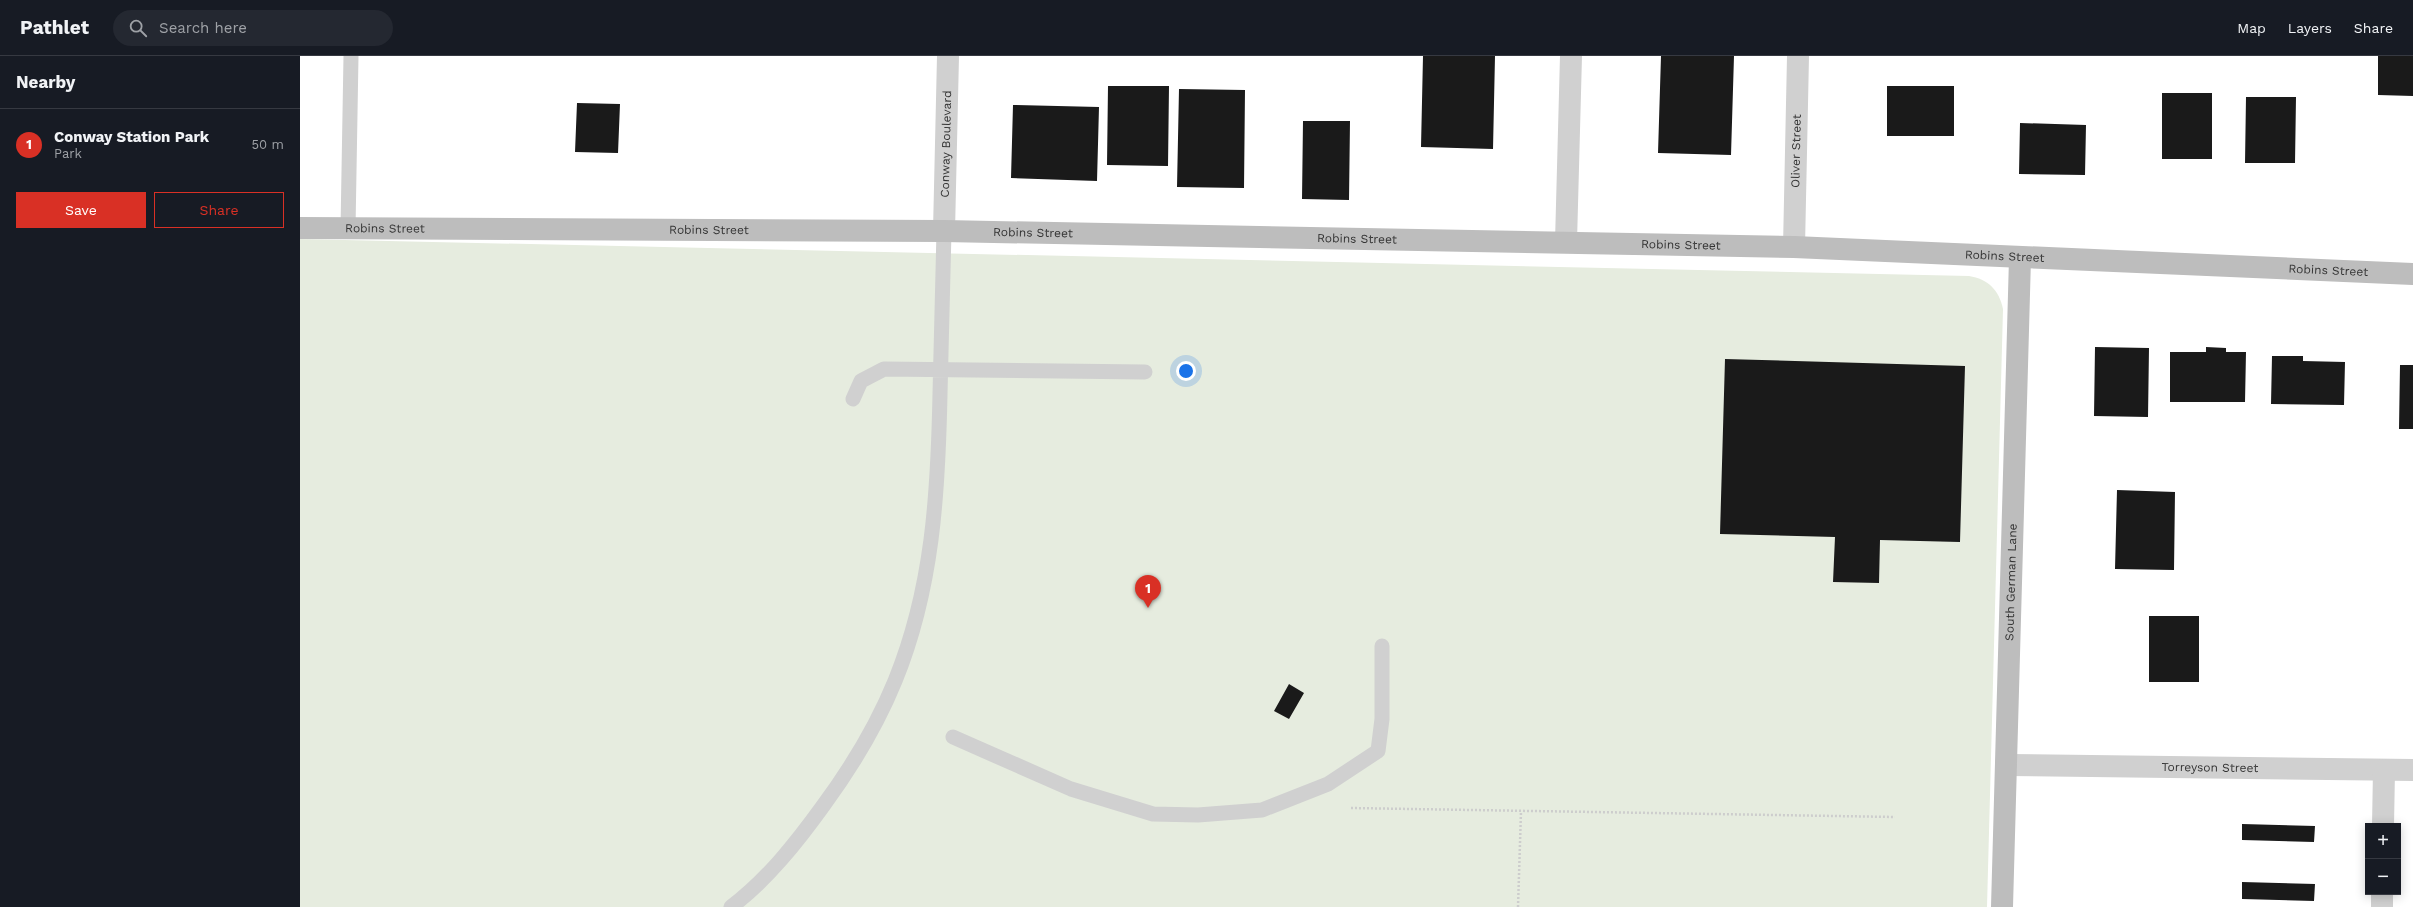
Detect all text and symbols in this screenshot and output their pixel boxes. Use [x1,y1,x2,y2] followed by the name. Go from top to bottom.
[113,10,393,46] search box
[20,16,89,39] text: Pathlet
[127,17,149,39] icon: search
[159,19,247,37] text: Search here
[2237,20,2266,36] text: Map
[2288,20,2332,36] text: Layers
[2354,20,2393,36] text: Share
[16,72,75,92] text: Nearby
[938,90,954,198] street label: Conway Boulevard
[1788,114,1804,188] street label: Oliver Street
[54,128,209,146] text: Conway Station Park
[26,137,32,152] text: 1
[252,137,284,152] text: 50 m
[54,146,82,161] text: Park
[16,192,146,228] button: Save
[154,192,284,228] button: Share
[345,221,425,236] street label: Robins Street
[669,223,749,237] street label: Robins Street
[993,225,1073,240] street label: Robins Street
[1317,231,1397,247] street label: Robins Street
[1641,237,1721,253] street label: Robins Street
[1965,247,2045,265] street label: Robins Street
[2288,262,2368,279] street label: Robins Street
[1176,361,1196,381] your location
[2002,523,2020,641] street label: South German Lane
[1135,575,1161,608] pin: 1
[2162,760,2258,775] street label: Torreyson Street
[2365,823,2401,895] map controls
[2365,823,2401,859] button: +
[2365,859,2401,895] button: −

